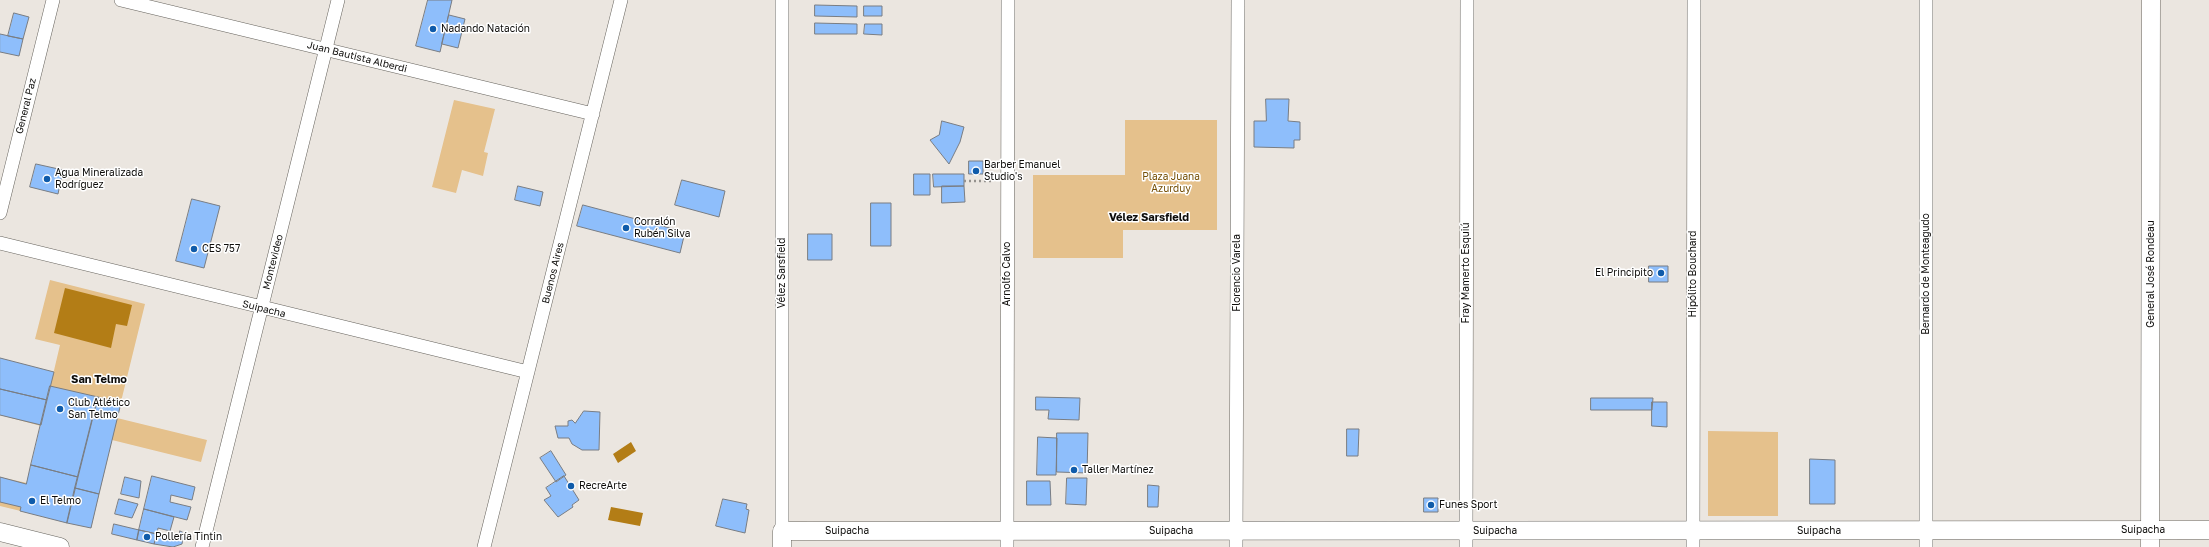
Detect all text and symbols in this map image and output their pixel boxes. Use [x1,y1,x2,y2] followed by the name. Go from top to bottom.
[441,23,530,35] place label: Nadando Natación
[428,24,438,34] marker: Nadando Natación
[306,39,408,75] street label: Juan Bautista Alberdi
[13,77,39,135] street label: General Paz
[984,159,1060,182] place label: Barber Emanuel Studio's
[971,166,981,176] marker: Barber Emanuel Studio's
[55,167,143,190] place label: Agua Mineralizada Rodríguez
[1142,171,1200,194] park label: Plaza Juana Azurduy
[42,174,52,184] marker: Agua Mineralizada Rodríguez
[1109,211,1189,225] district label: Vélez Sarsfield
[1920,213,1932,335] street label: Bernardo de Monteagudo
[634,216,690,240] place label: Corralón Rubén Silva
[2145,220,2157,328] street label: General José Rondeau
[1460,222,1472,324] street label: Fray Mamerto Esquiú
[621,223,631,233] marker: Corralón Rubén Silva
[1687,231,1699,317] street label: Hipólito Bouchard
[260,233,286,291] street label: Montevideo
[1231,234,1243,312] street label: Florencio Varela
[776,237,788,309] street label: Vélez Sarsfield
[540,241,566,305] street label: Buenos Aires
[1001,242,1013,306] street label: Arnolfo Calvo
[202,243,240,255] place label: CES 757
[189,244,199,254] marker: CES 757
[1595,267,1653,279] place label: El Principito
[1656,268,1666,278] marker: El Principito
[241,298,287,320] street label: Suipacha
[71,373,127,387] district label: San Telmo
[68,397,130,420] place label: Club Atlético San Telmo
[55,404,65,414] marker: Club Atlético San Telmo
[1082,464,1154,476] place label: Taller Martínez
[1069,465,1079,475] marker: Taller Martínez
[579,480,627,492] place label: RecreArte
[566,481,576,491] marker: RecreArte
[40,495,81,507] place label: El Telmo
[27,496,37,506] marker: El Telmo
[1439,499,1497,511] place label: Funes Sport
[1426,500,1436,510] marker: Funes Sport
[2121,524,2165,536] street label: Suipacha
[825,525,869,537] street label: Suipacha
[1149,525,1193,537] street label: Suipacha
[1473,525,1517,537] street label: Suipacha
[1797,525,1841,537] street label: Suipacha
[155,531,222,543] place label: Pollería Tintin
[142,532,152,542] marker: Pollería Tintin

